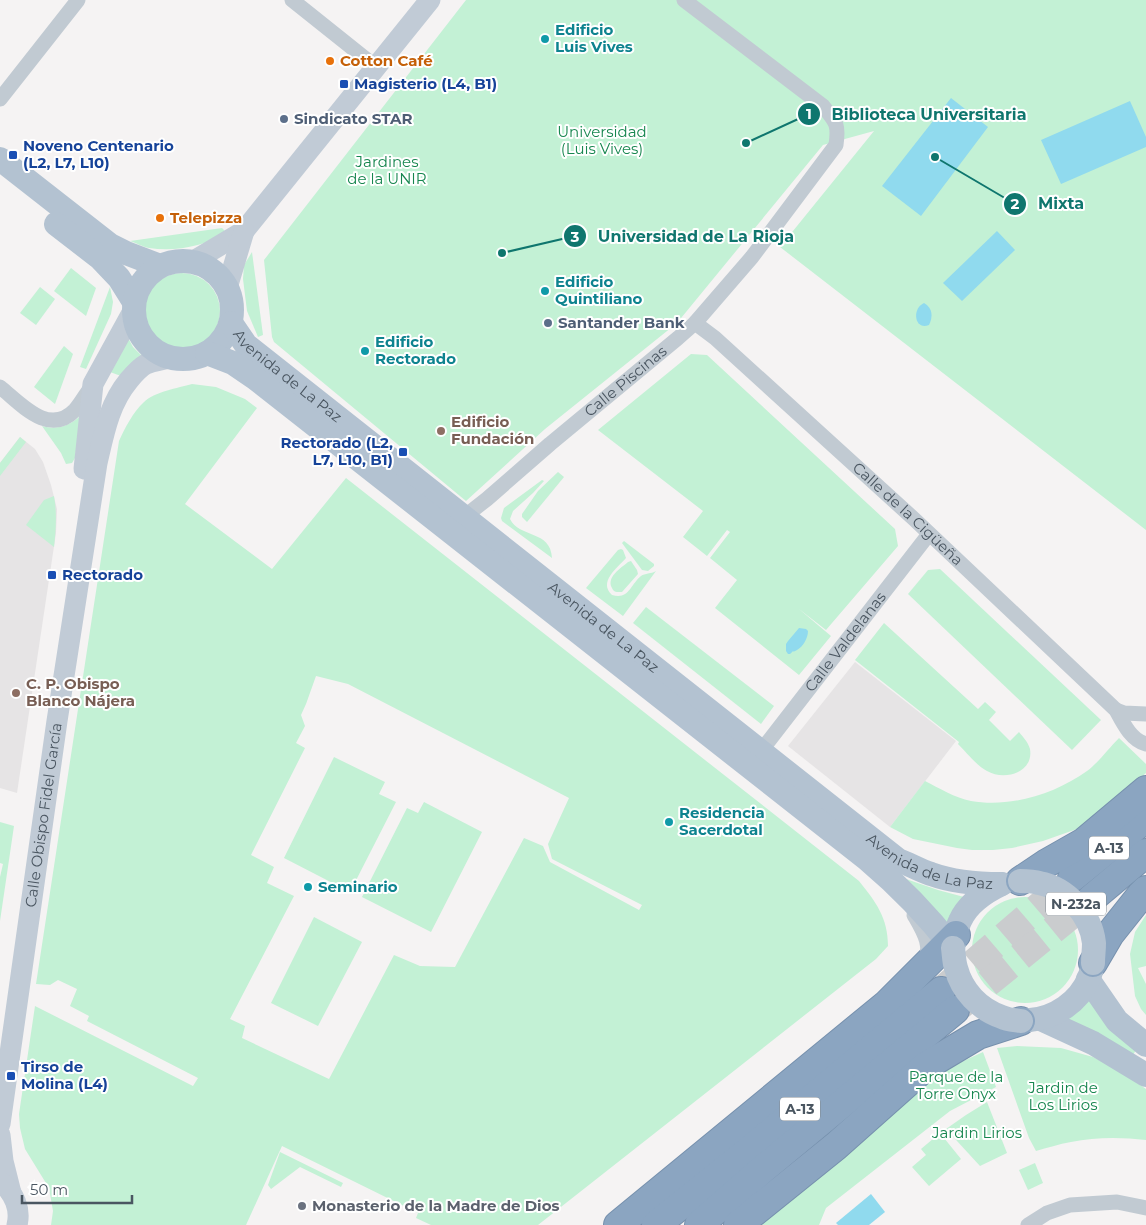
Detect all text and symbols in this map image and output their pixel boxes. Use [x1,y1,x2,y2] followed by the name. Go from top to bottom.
[555,20,633,56] place label: Edificio Luis Vives
[539,33,551,45] marker: Edificio Luis Vives
[340,51,433,70] place label: Cotton Café
[324,55,336,67] marker: Cotton Café
[354,74,497,93] place label: Magisterio (L4, B1)
[338,78,350,90] marker: Magisterio (L4, B1)
[796,99,1037,130] callout: Biblioteca Universitaria
[806,104,812,123] text: 1
[831,105,1027,124] text: Biblioteca Universitaria
[294,109,413,128] place label: Sindicato STAR
[278,113,290,125] marker: Sindicato STAR
[557,122,647,158] park label: Universidad (Luis Vives)
[23,136,174,172] place label: Noveno Centenario (L2, L7, L10)
[7,149,19,161] marker: Noveno Centenario (L2, L7, L10)
[347,152,427,188] park label: Jardines de la UNIR
[1003,188,1094,219] callout: Mixta
[1011,194,1020,213] text: 2
[1038,194,1084,213] text: Mixta
[170,208,242,227] place label: Telepizza
[154,212,166,224] marker: Telepizza
[563,221,804,252] callout: Universidad de La Rioja
[570,227,580,246] text: 3
[598,227,794,246] text: Universidad de La Rioja
[555,272,643,308] place label: Edificio Quintiliano
[539,285,551,297] marker: Edificio Quintiliano
[558,313,685,332] place label: Santander Bank
[542,317,554,329] marker: Santander Bank
[229,325,346,426] street label: Avenida de La Paz
[375,332,456,368] place label: Edificio Rectorado
[580,341,670,421] street label: Calle Piscinas
[359,345,371,357] marker: Edificio Rectorado
[451,412,534,448] place label: Edificio Fundación
[435,425,447,437] marker: Edificio Fundación
[280,433,393,469] place label: Rectorado (L2, L7, L10, B1)
[397,446,409,458] marker: Rectorado (L2, L7, L10, B1)
[849,458,967,569] street label: Calle de la Cigüeña
[62,565,143,584] place label: Rectorado
[46,569,58,581] marker: Rectorado
[544,577,663,677] street label: Avenida de La Paz
[800,588,890,695] street label: Calle Valdelanas
[26,674,135,710] place label: C. P. Obispo Blanco Nájera
[10,687,22,699] marker: C. P. Obispo Blanco Nájera
[21,721,66,909] street label: Calle Obispo Fidel García
[679,803,765,839] place label: Residencia Sacerdotal
[663,816,675,828] marker: Residencia Sacerdotal
[863,829,994,893] street label: Avenida de La Paz
[1089,836,1129,860] road number: A-13
[318,877,398,896] place label: Seminario
[302,881,314,893] marker: Seminario
[1046,892,1106,916] road number: N-232a
[21,1057,108,1093] place label: Tirso de Molina (L4)
[909,1067,1003,1103] park label: Parque de la Torre Onyx
[5,1070,17,1082] marker: Tirso de Molina (L4)
[1027,1078,1098,1114] park label: Jardin de Los Lirios
[780,1098,820,1120] road number: A-13
[931,1123,1022,1142] park label: Jardin Lirios
[22,1172,132,1204] scale bar
[30,1180,68,1199] text: 50 m
[312,1196,559,1215] place label: Monasterio de la Madre de Dios
[296,1200,308,1212] marker: Monasterio de la Madre de Dios

